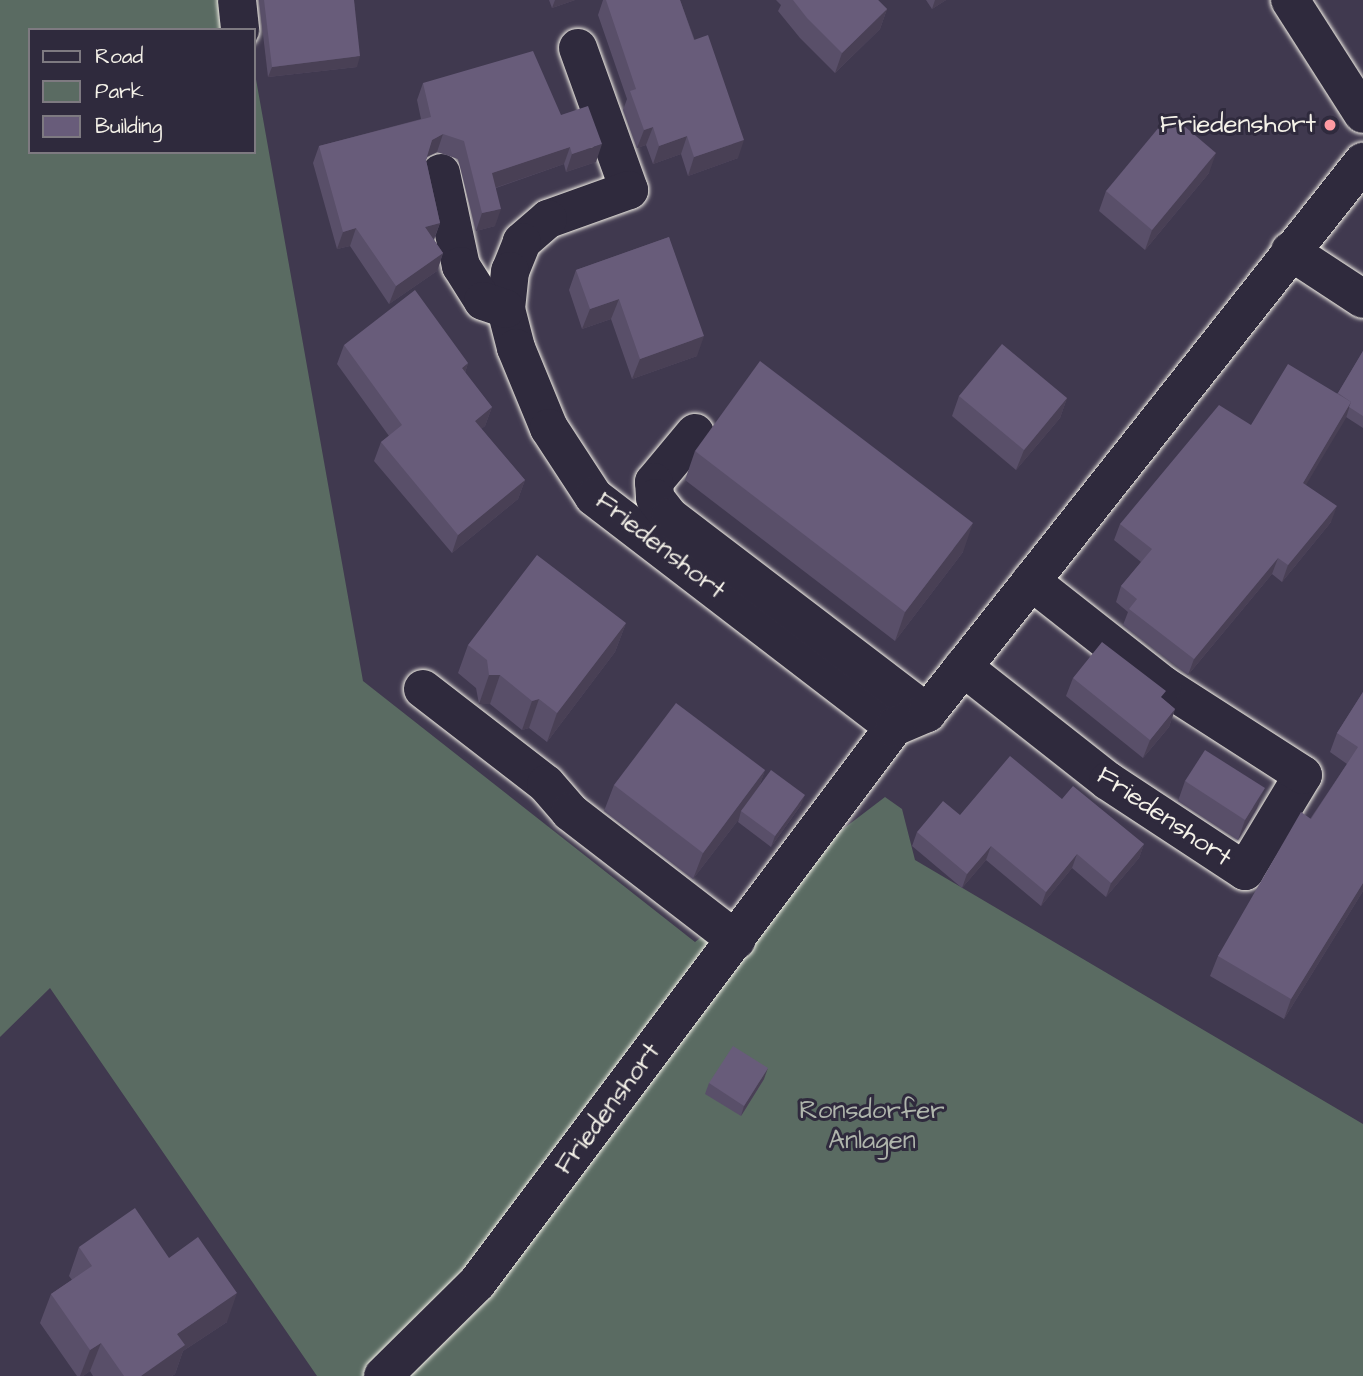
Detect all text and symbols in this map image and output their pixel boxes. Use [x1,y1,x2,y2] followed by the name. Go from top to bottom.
[28,28,256,154] legend
[95,42,143,71] text: Road
[95,77,144,106] text: Park
[1160,109,1316,141] place label: Friedenshort
[95,112,162,141] text: Building
[1322,117,1338,133] marker: Friedenshort
[589,486,731,606] street label: Friedenshort
[1091,760,1237,874] street label: Friedenshort
[549,1037,667,1181] street label: Friedenshort
[799,1095,945,1156] park label: Ronsdorfer Anlagen

